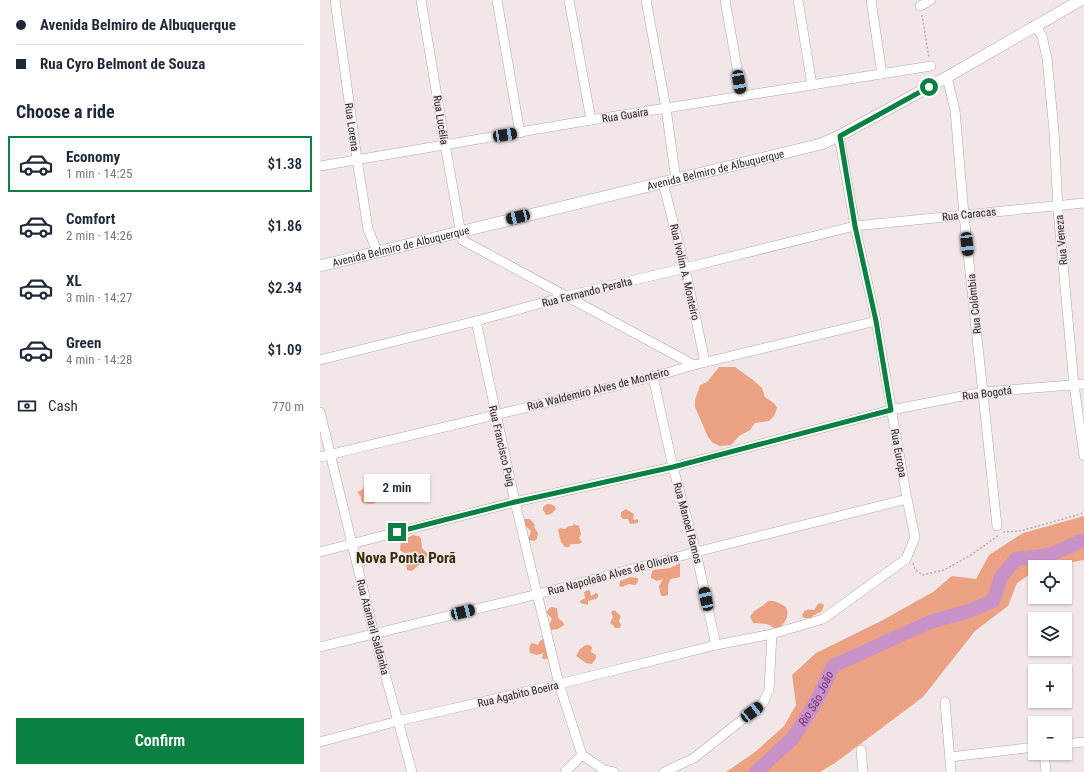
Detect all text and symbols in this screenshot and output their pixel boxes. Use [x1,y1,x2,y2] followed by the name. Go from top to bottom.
[40,16,236,34] text: Avenida Belmiro de Albuquerque
[40,55,205,73] text: Rua Cyro Belmont de Souza
[731,69,747,95] car
[920,78,938,96] route start
[430,94,451,146] street label: Rua Lucélia
[16,101,115,122] text: Choose a ride
[342,102,361,152] street label: Rua Lorena
[601,105,649,126] street label: Rua Guaira
[492,127,518,143] car
[18,146,54,182] icon: car
[646,147,786,193] street label: Avenida Belmiro de Albuquerque
[66,148,120,166] text: Economy
[268,155,302,173] text: $1.38
[66,166,132,181] text: 1 min · 14:25
[941,205,997,224] street label: Rua Caracas
[18,208,54,244] icon: car
[505,208,531,226] car
[66,210,115,228] text: Comfort
[1053,214,1070,266] street label: Rua Veneza
[268,217,302,235] text: $1.86
[667,223,702,322] street label: Rua Ivolim A. Monteiro
[331,224,471,270] street label: Avenida Belmiro de Albuquerque
[66,228,132,243] text: 2 min · 14:26
[960,231,974,257] car
[18,270,54,306] icon: car
[66,272,82,290] text: XL
[965,273,984,335] street label: Rua Colômbia
[541,275,634,310] street label: Rua Fernando Peralta
[268,279,302,297] text: $2.34
[66,290,132,305] text: 3 min · 14:27
[18,332,54,368] icon: car
[66,334,101,352] text: Green
[268,341,302,359] text: $1.09
[66,352,132,367] text: 4 min · 14:28
[526,365,671,413] street label: Rua Waldemiro Alves de Monteiro
[961,384,1013,403] street label: Rua Bogotá
[16,395,38,417] icon: cash
[48,397,78,415] text: Cash
[272,399,304,414] text: 770 m
[486,404,517,488] street label: Rua Francisco Puig
[888,428,909,478] street label: Rua Europa
[364,474,430,502] callout: 2 min
[383,480,411,495] text: 2 min
[670,481,705,565] street label: Rua Manoel Ramos
[388,523,406,541] route end
[356,549,456,567] district label: Nova Ponta Porã
[546,551,680,598] street label: Rua Napoleão Alves de Oliveira
[1028,560,1072,760] map controls
[1028,560,1072,604] button: locate
[354,578,392,676] street label: Rua Atamaril Saldanha
[698,586,714,612] car
[450,603,476,621] car
[1028,612,1072,656] button: layers
[1028,664,1072,708] button: +
[795,669,837,729] water label: Rio São João
[476,679,560,710] street label: Rua Agabito Boeira
[739,700,765,724] car
[1028,716,1072,760] button: −
[16,718,304,764] button: Confirm

